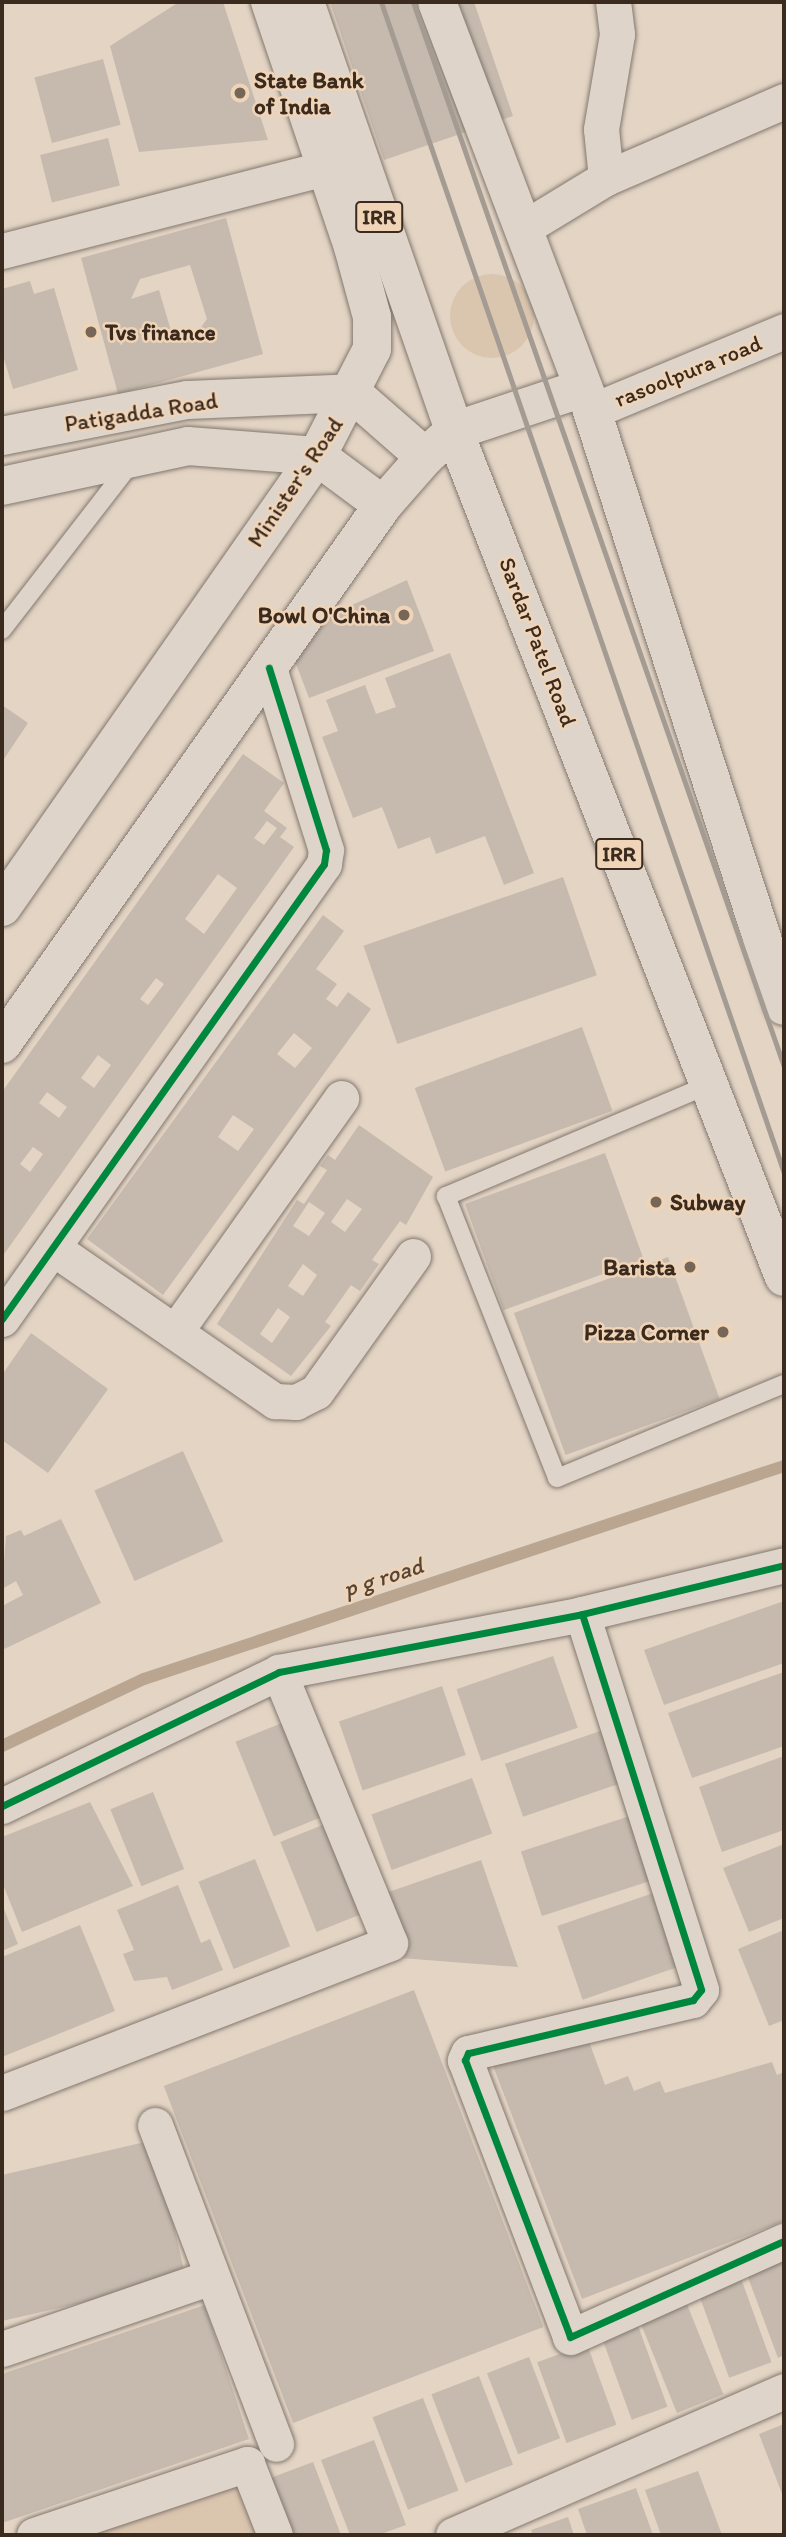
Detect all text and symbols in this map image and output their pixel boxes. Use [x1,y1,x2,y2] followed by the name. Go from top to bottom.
[254,66,364,120] place label: State Bank of India
[232,85,248,101] marker: State Bank of India
[354,200,404,234] road number: IRR
[105,318,215,346] place label: Tvs finance
[83,324,99,340] marker: Tvs finance
[611,329,765,413] street label: rasoolpura road
[63,386,219,438] street label: Patigadda Road
[241,412,349,552] street label: Minister's Road
[493,554,583,730] street label: Sardar Patel Road
[258,601,390,629] place label: Bowl O'China
[396,607,412,623] marker: Bowl O'China
[594,836,644,872] road number: IRR
[670,1188,745,1216] place label: Subway
[648,1194,664,1210] marker: Subway
[603,1253,676,1281] place label: Barista
[682,1259,698,1275] marker: Barista
[584,1318,709,1346] place label: Pizza Corner
[715,1324,731,1340] marker: Pizza Corner
[339,1551,427,1603] water label: p g road

